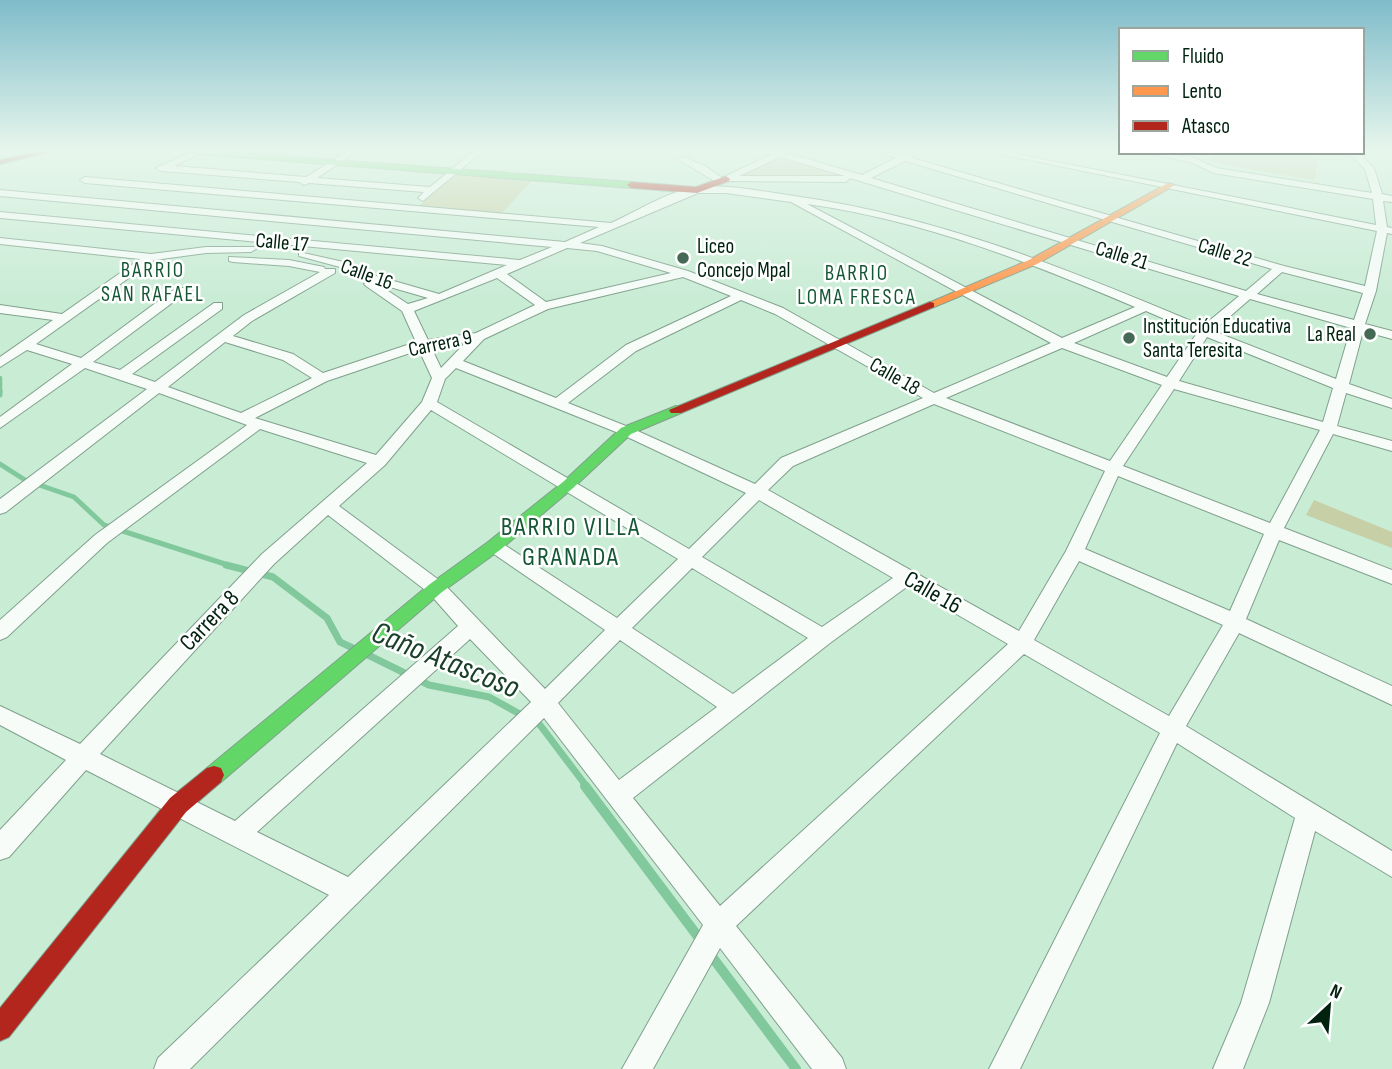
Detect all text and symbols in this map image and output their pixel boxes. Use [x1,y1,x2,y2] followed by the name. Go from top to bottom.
[1119,28,1364,154] legend
[1182,44,1224,69] text: Fluido
[1182,79,1222,104] text: Lento
[1181,114,1230,139] text: Atasco
[254,228,310,257] street label: Calle 17
[1195,233,1255,272] street label: Calle 22
[697,234,790,283] place label: Liceo Concejo Mpal
[1093,236,1152,275] street label: Calle 21
[675,250,691,266] marker: Liceo Concejo Mpal
[337,253,397,295] street label: Calle 16
[101,258,205,307] district label: BARRIO SAN RAFAEL
[797,261,917,310] district label: BARRIO LOMA FRESCA
[1143,314,1291,363] place label: Institución Educativa Santa Teresita
[1307,322,1356,347] place label: La Real
[406,325,474,362] street label: Carrera 9
[1362,326,1378,342] marker: La Real
[1121,330,1137,346] marker: Institución Educativa Santa Teresita
[865,352,924,401] street label: Calle 18
[501,512,641,573] district label: BARRIO VILLA GRANADA
[899,564,967,620] street label: Calle 16
[173,584,245,657] street label: Carrera 8
[366,613,525,708] water label: Caño Atascoso
[1294,971,1364,1041] north arrow
[1326,980,1345,1005] text: N

